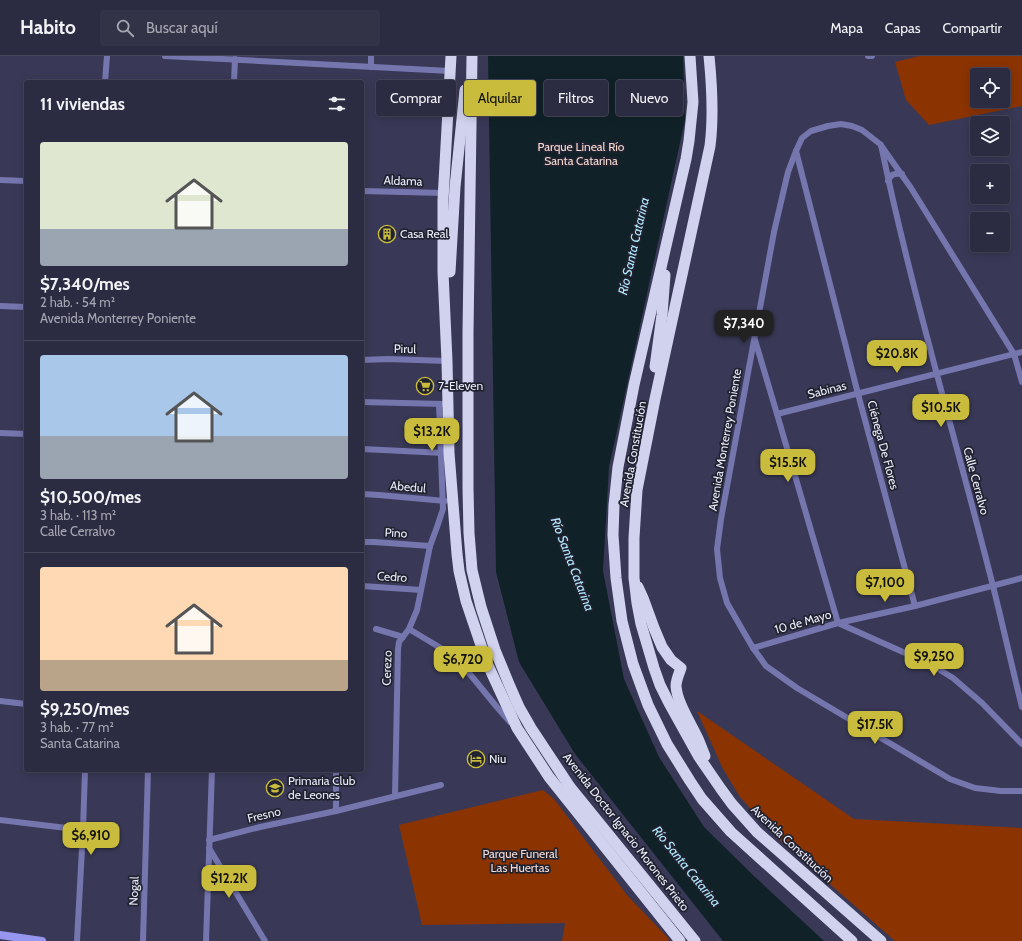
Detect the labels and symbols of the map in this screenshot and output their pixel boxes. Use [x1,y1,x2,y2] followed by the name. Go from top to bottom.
[538,139,625,168] park label: Parque Lineal Río Santa Catarina
[383,172,423,189] street label: Aldama
[614,196,652,296] water label: Río Santa Catarina
[377,224,397,244] building icon: Casa Real
[400,226,448,241] place label: Casa Real
[711,310,777,344] pin: $7,340
[864,340,930,374] pin: $20.8K
[394,341,416,356] street label: Pirul
[705,368,744,512] street label: Avenida Monterrey Poniente
[415,376,435,396] supermarket icon: 7-Eleven
[806,377,848,402] street label: Sabinas
[438,378,483,393] place label: 7-Eleven
[908,394,974,428] pin: $10.5K
[864,399,903,491] street label: Ciénega De Flores
[616,400,649,508] street label: Avenida Constitución
[399,418,465,452] pin: $13.2K
[960,445,993,517] street label: Calle Cerralvo
[755,449,821,483] pin: $15.5K
[389,477,427,496] street label: Abedul
[548,515,598,613] water label: Río Santa Catarina
[384,524,408,541] street label: Pino
[376,568,408,585] street label: Cedro
[852,569,918,603] pin: $7,100
[773,606,833,637] street label: 10 de Mayo
[901,643,967,677] pin: $9,250
[430,646,496,680] pin: $6,720
[378,650,395,686] street label: Cerezo
[842,711,908,745] pin: $17.5K
[466,749,486,769] hotel icon: Niu
[560,750,693,914] street label: Avenida Doctor Ignacio Morones Prieto
[489,751,506,766] place label: Niu
[288,773,356,802] place label: Primaria Club de Leones
[265,778,285,798] school or university icon: Primaria Club de Leones
[748,802,837,886] street label: Avenida Constitución
[246,803,282,826] street label: Fresno
[58,822,124,856] pin: $6,910
[650,822,724,910] water label: Río Santa Catarina
[482,846,558,875] park label: Parque Funeral Las Huertas
[196,865,262,899] pin: $12.2K
[125,876,142,906] street label: Nogal

